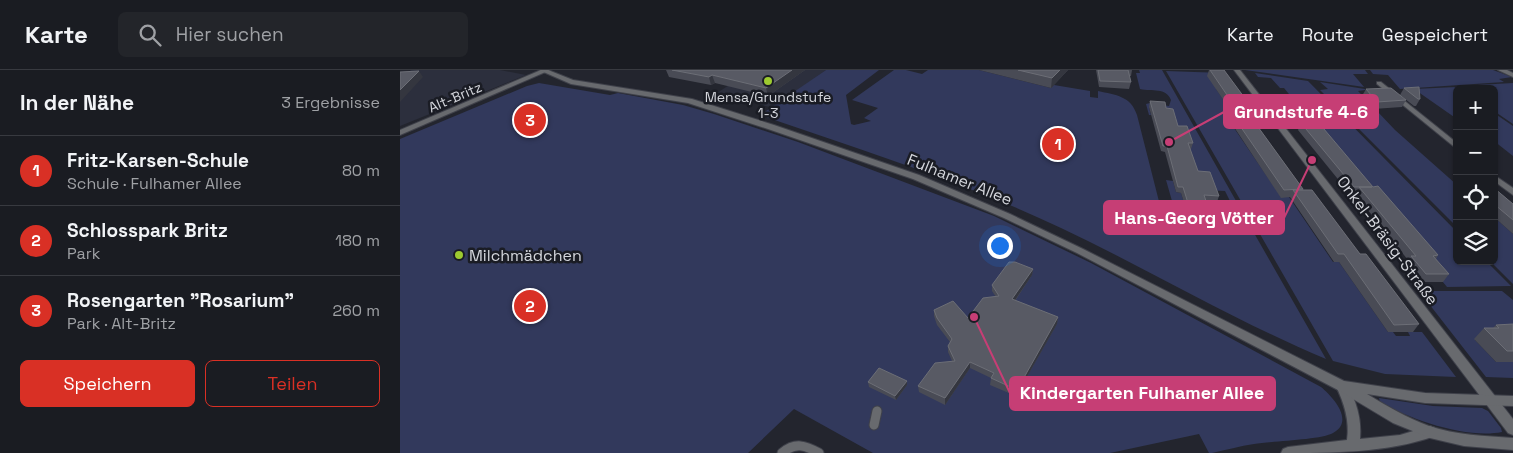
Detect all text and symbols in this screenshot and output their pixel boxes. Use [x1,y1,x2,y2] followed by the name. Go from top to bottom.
[118,12,468,57] search box
[25,19,88,50] text: Karte
[136,21,164,49] icon: search
[176,22,284,47] text: Hier suchen
[1227,23,1274,46] text: Karte
[1302,23,1354,46] text: Route
[1382,23,1488,46] text: Gespeichert
[762,75,774,87] marker: Mensa/Grundstufe 1-3
[425,78,485,116] street label: Alt-Britz
[1453,85,1498,265] map controls
[1453,85,1498,130] button: +
[705,88,831,122] place label: Mensa/Grundstufe 1-3
[20,89,134,116] text: In der Nähe
[281,92,380,113] text: 3 Ergebnisse
[1224,95,1378,128] callout: Grundstufe 4-6
[1234,100,1368,123] text: Grundstufe 4-6
[514,101,546,139] pin: 3
[1042,125,1074,163] pin: 1
[1453,130,1498,175] button: −
[67,148,249,173] text: Fritz-Karsen-Schule
[904,149,1015,210] street label: Fulhamer Allee
[32,160,40,181] text: 1
[342,160,380,181] text: 80 m
[1332,172,1443,309] street label: Onkel-Bräsig-Straße
[67,173,242,194] text: Schule · Fulhamer Allee
[1453,175,1498,220] button: locate
[1104,201,1284,234] callout: Hans-Georg Vötter
[1114,206,1274,229] text: Hans-Georg Vötter
[67,218,228,243] text: Schlosspark Britz
[1453,220,1498,265] button: layers
[31,230,41,251] text: 2
[335,230,380,251] text: 180 m
[987,233,1013,259] your location
[67,243,100,264] text: Park
[469,245,582,266] place label: Milchmädchen
[453,249,465,261] marker: Milchmädchen
[514,287,546,325] pin: 2
[67,288,294,313] text: Rosengarten "Rosarium"
[31,300,41,321] text: 3
[332,300,380,321] text: 260 m
[67,313,176,334] text: Park · Alt-Britz
[20,360,195,407] button: Speichern
[205,360,380,407] button: Teilen
[1010,377,1275,410] callout: Kindergarten Fulhamer Allee
[1020,381,1264,404] text: Kindergarten Fulhamer Allee

